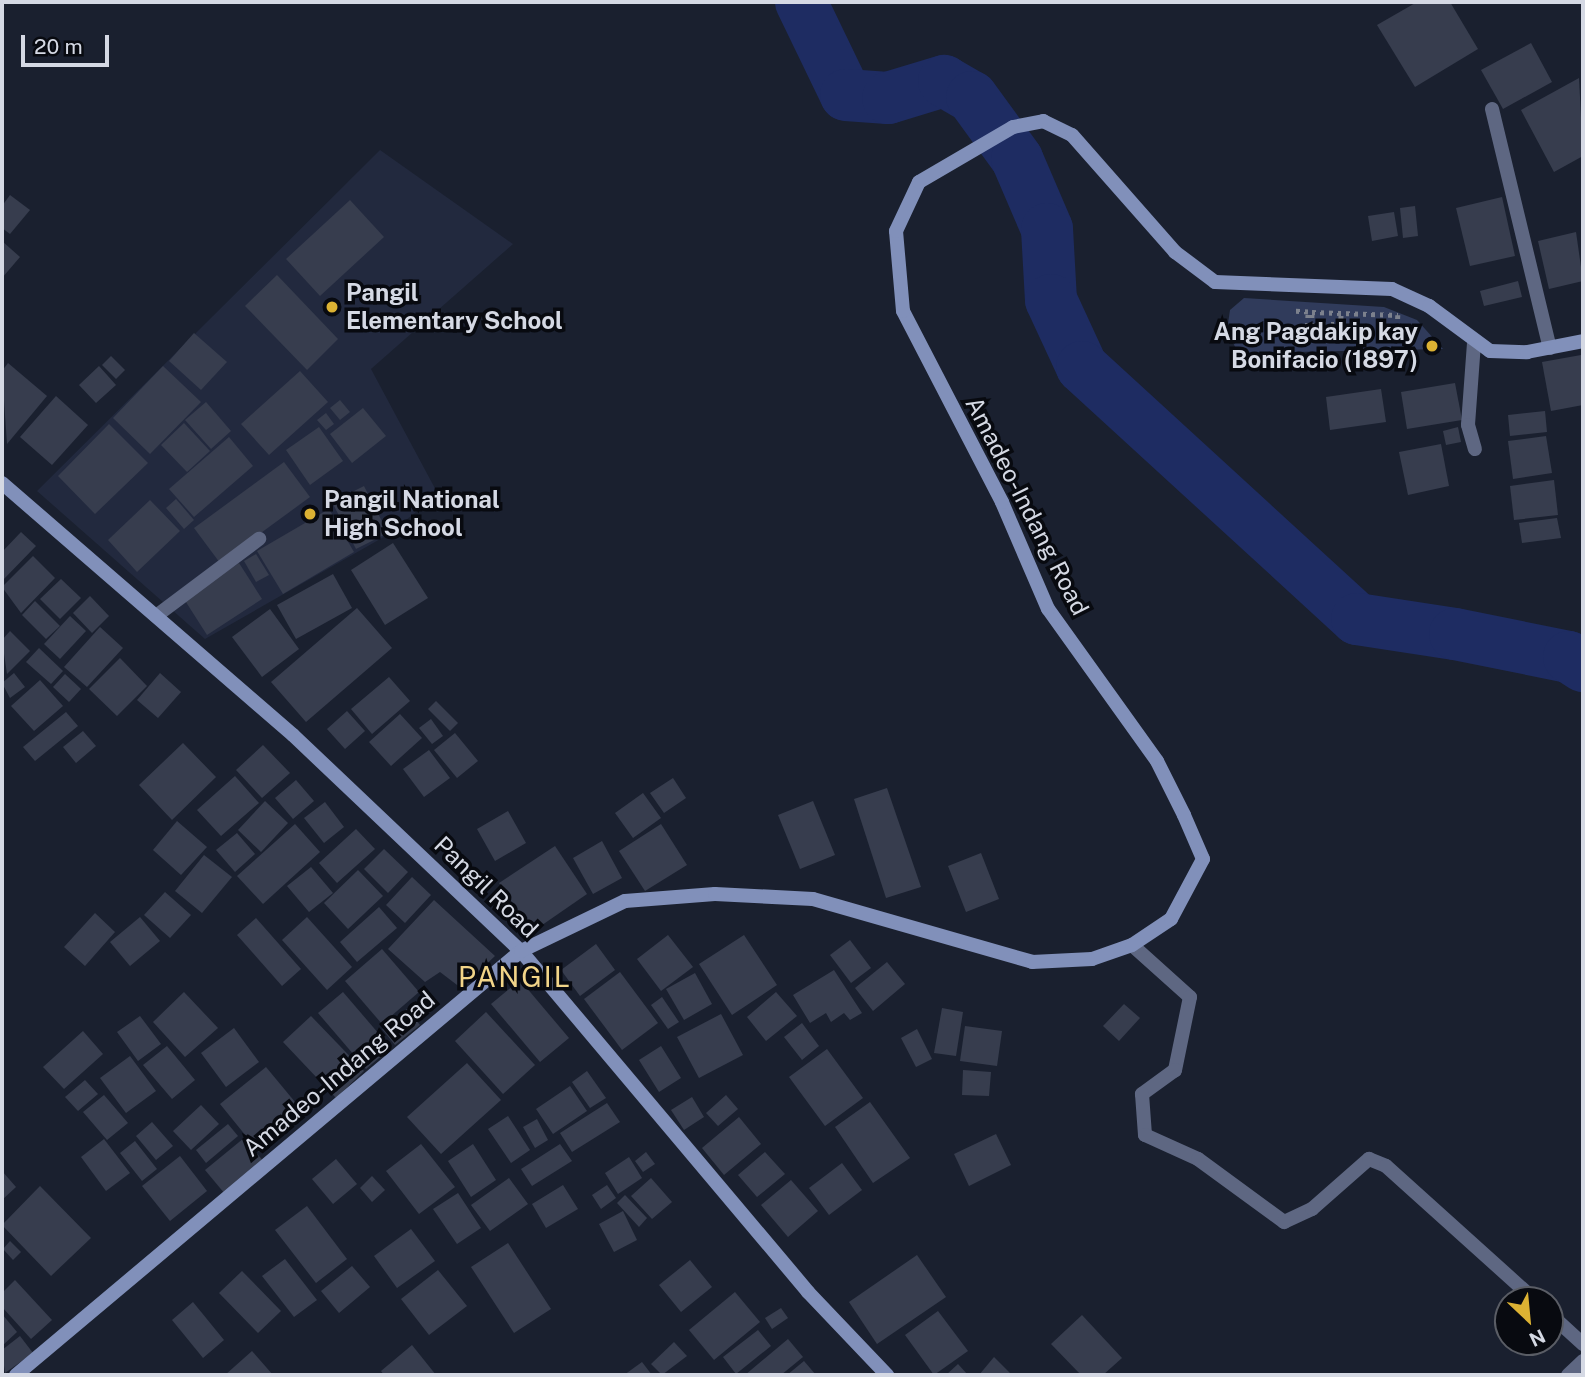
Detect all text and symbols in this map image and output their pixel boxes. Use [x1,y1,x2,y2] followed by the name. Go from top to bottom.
[24,21,112,65] scale bar
[34,34,83,59] text: 20 m
[346,279,563,335] place label: Pangil Elementary School
[324,299,340,315] marker: Pangil Elementary School
[1213,318,1418,374] place label: Ang Pagdakip kay Bonifacio (1897)
[1424,338,1440,354] marker: Ang Pagdakip kay Bonifacio (1897)
[959,392,1095,620] street label: Amadeo-Indang Road
[324,486,500,542] place label: Pangil National High School
[302,506,318,522] marker: Pangil National High School
[428,830,544,944] street label: Pangil Road
[459,960,571,994] district label: PANGIL
[237,985,441,1163] street label: Amadeo-Indang Road
[1494,1286,1564,1356] north arrow
[1526,1325,1549,1351] text: N

